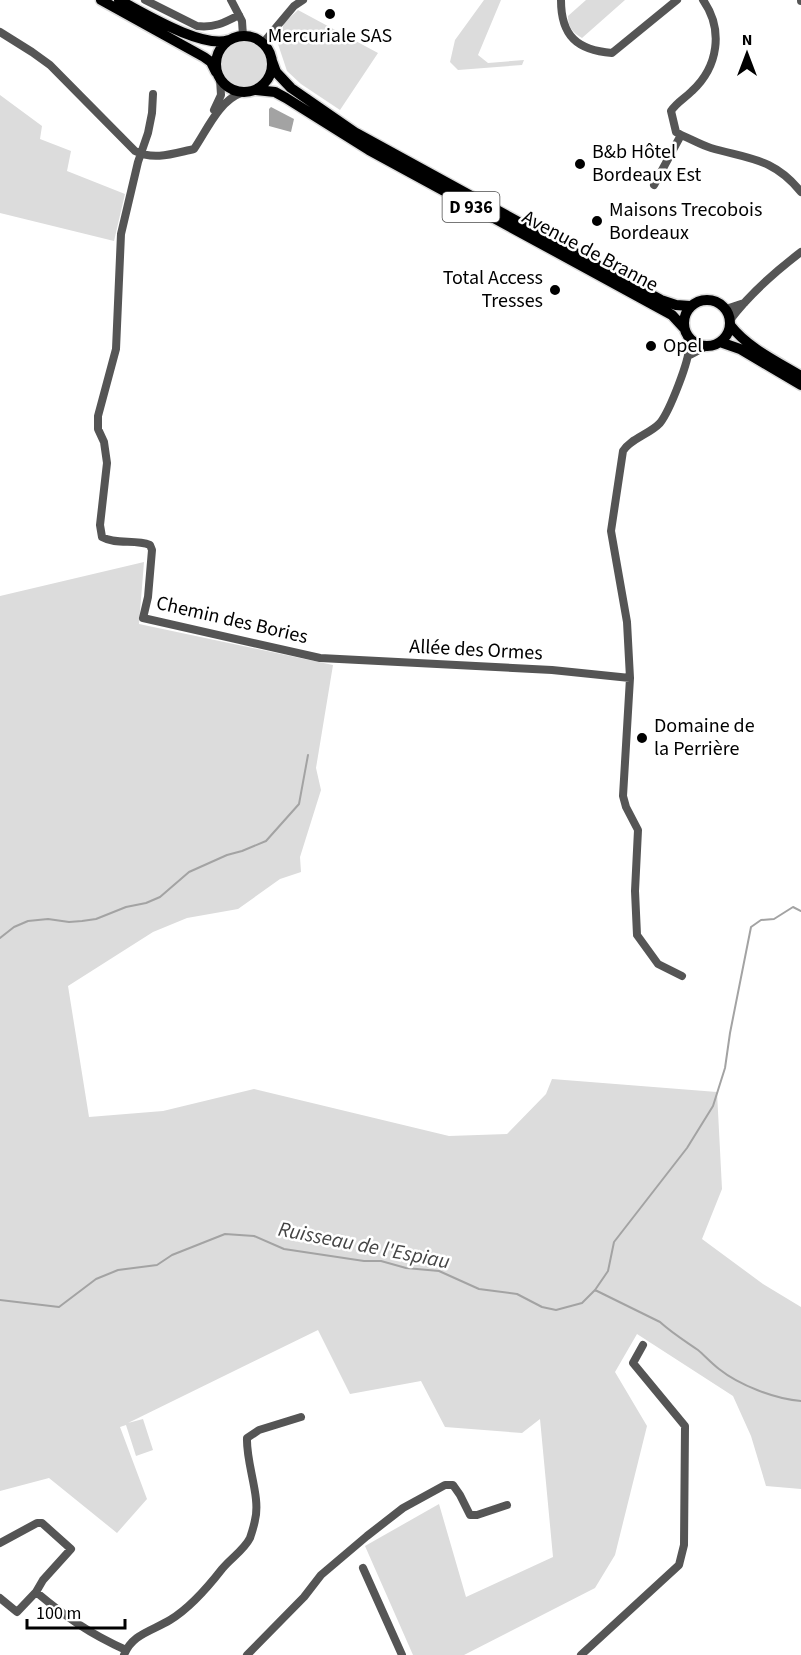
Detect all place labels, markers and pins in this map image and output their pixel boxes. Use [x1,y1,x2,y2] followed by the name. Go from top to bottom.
[323,7,337,21] marker: Mercuriale SAS
[268,22,392,50] place label: Mercuriale SAS
[592,138,701,189] place label: B&b Hôtel Bordeaux Est
[573,157,587,171] marker: B&b Hôtel Bordeaux Est
[609,196,762,247] place label: Maisons Trecobois Bordeaux
[590,214,604,228] marker: Maisons Trecobois Bordeaux
[443,264,543,315] place label: Total Access Tresses
[548,283,562,297] marker: Total Access Tresses
[663,332,702,360] place label: Opel
[644,339,658,353] marker: Opel
[654,712,755,763] place label: Domaine de la Perrière
[635,731,649,745] marker: Domaine de la Perrière

